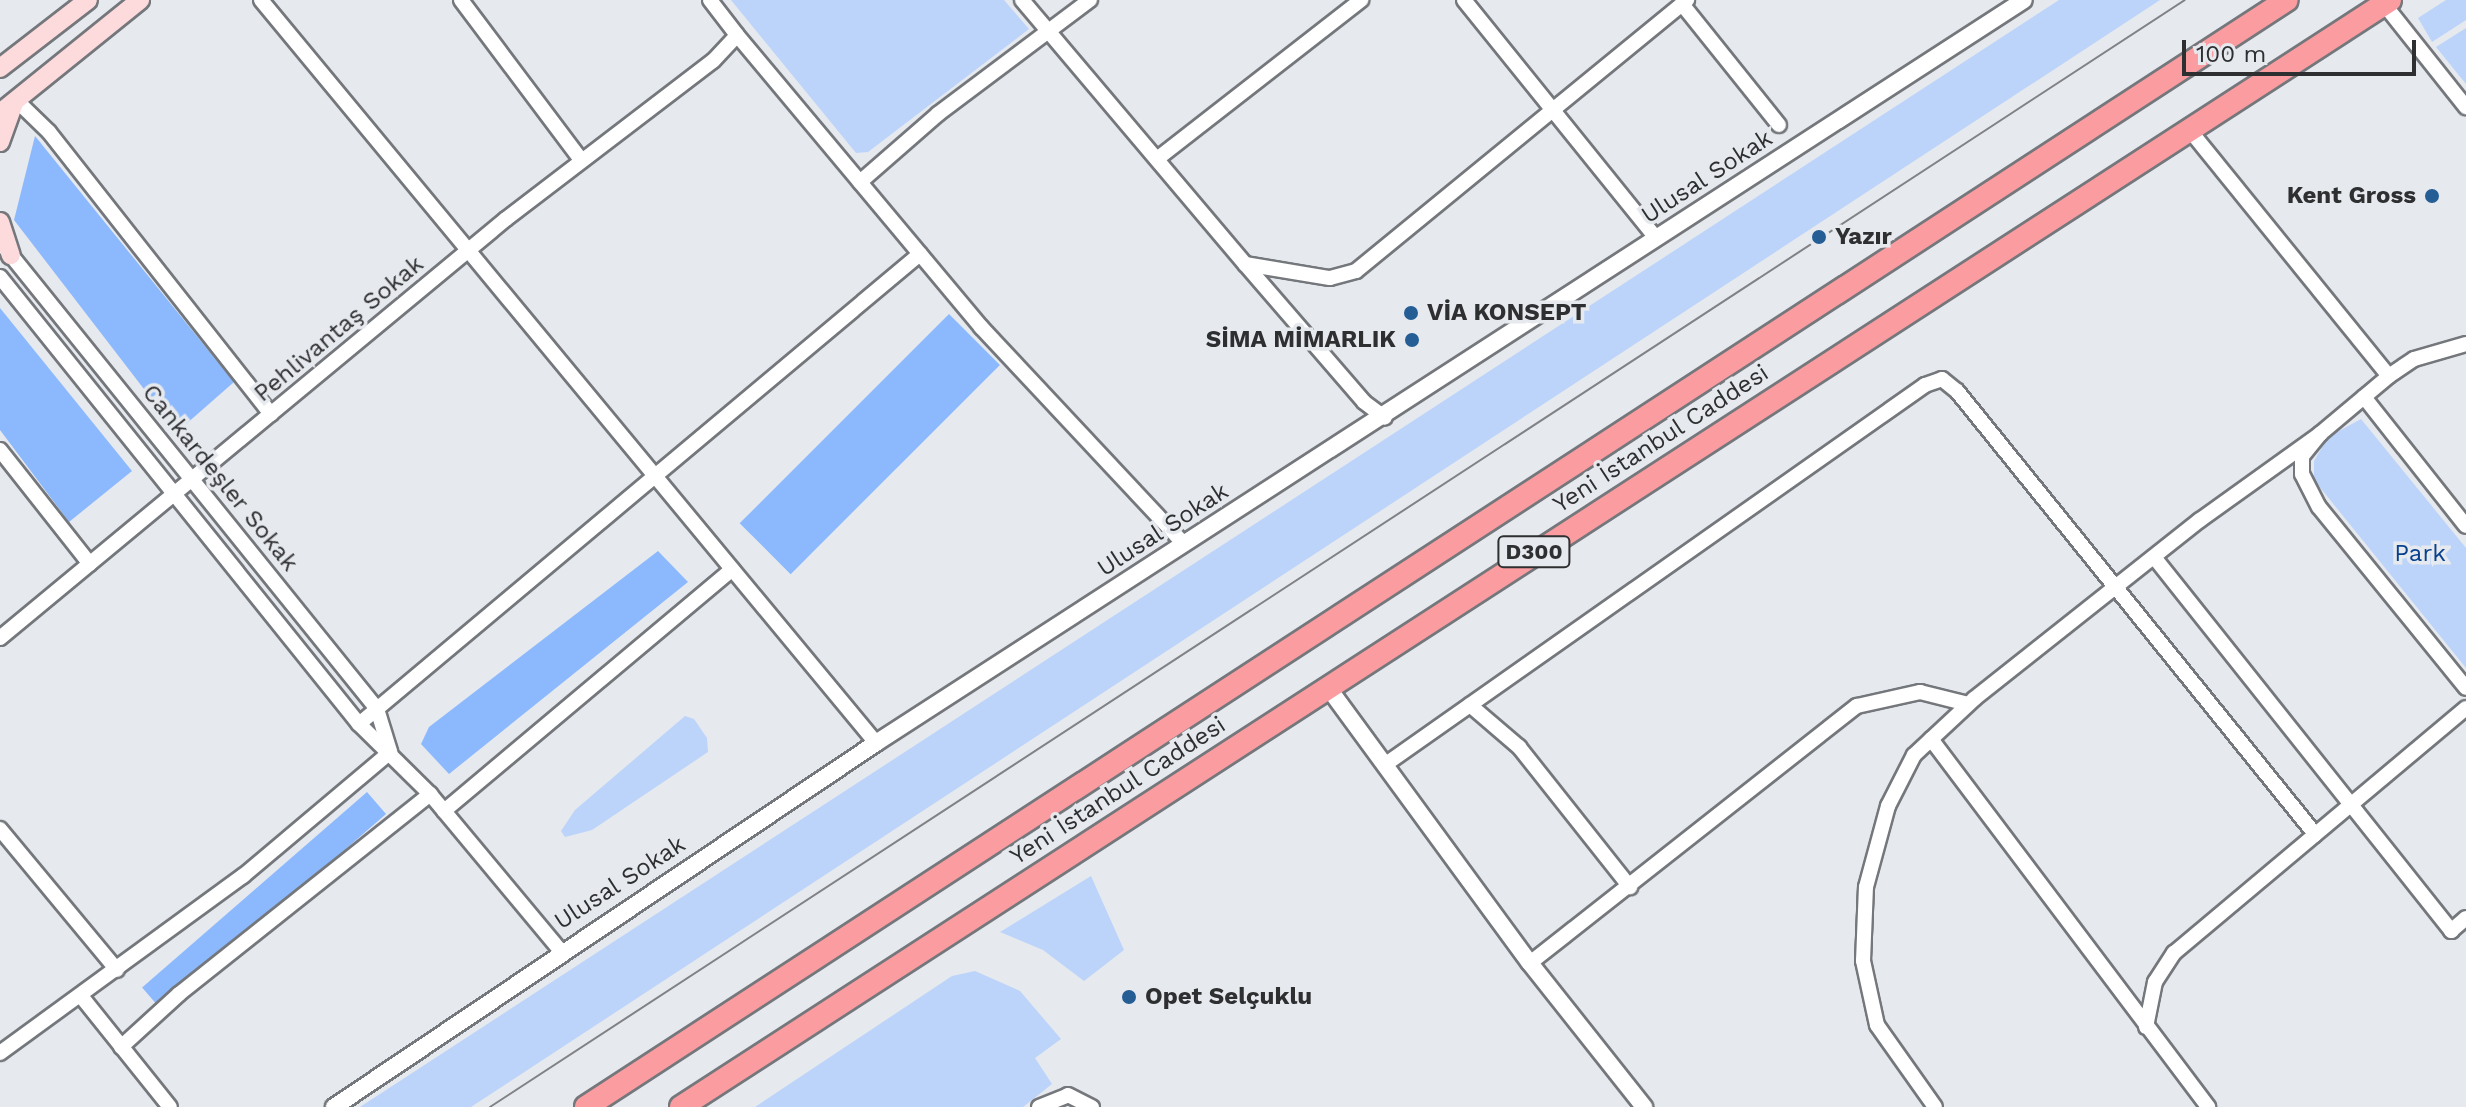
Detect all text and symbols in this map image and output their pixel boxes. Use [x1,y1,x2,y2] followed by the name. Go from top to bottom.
[2186,24,2420,74] scale bar
[2196,40,2266,68] text: 100 m
[1636,124,1778,230] street label: Ulusal Sokak
[2287,182,2416,210] place label: Kent Gross
[2423,187,2441,205] marker: Kent Gross
[1835,223,1892,251] place label: Yazır
[1810,228,1828,246] marker: Yazır
[249,250,429,408] street label: Pehlivantaş Sokak
[1427,299,1587,327] place label: VİA KONSEPT
[1402,304,1420,322] marker: VİA KONSEPT
[1205,326,1396,354] place label: SİMA MİMARLIK
[1403,331,1421,349] marker: SİMA MİMARLIK
[1548,358,1774,520] street label: Yeni İstanbul Caddesi
[136,379,304,577] street label: Cankardeşler Sokak
[1092,477,1234,583] street label: Ulusal Sokak
[1496,534,1572,570] road number: D300
[2394,540,2446,568] park label: Park
[1005,710,1231,872] street label: Yeni İstanbul Caddesi
[549,830,691,936] street label: Ulusal Sokak
[1145,983,1312,1011] place label: Opet Selçuklu
[1120,988,1138,1006] marker: Opet Selçuklu

